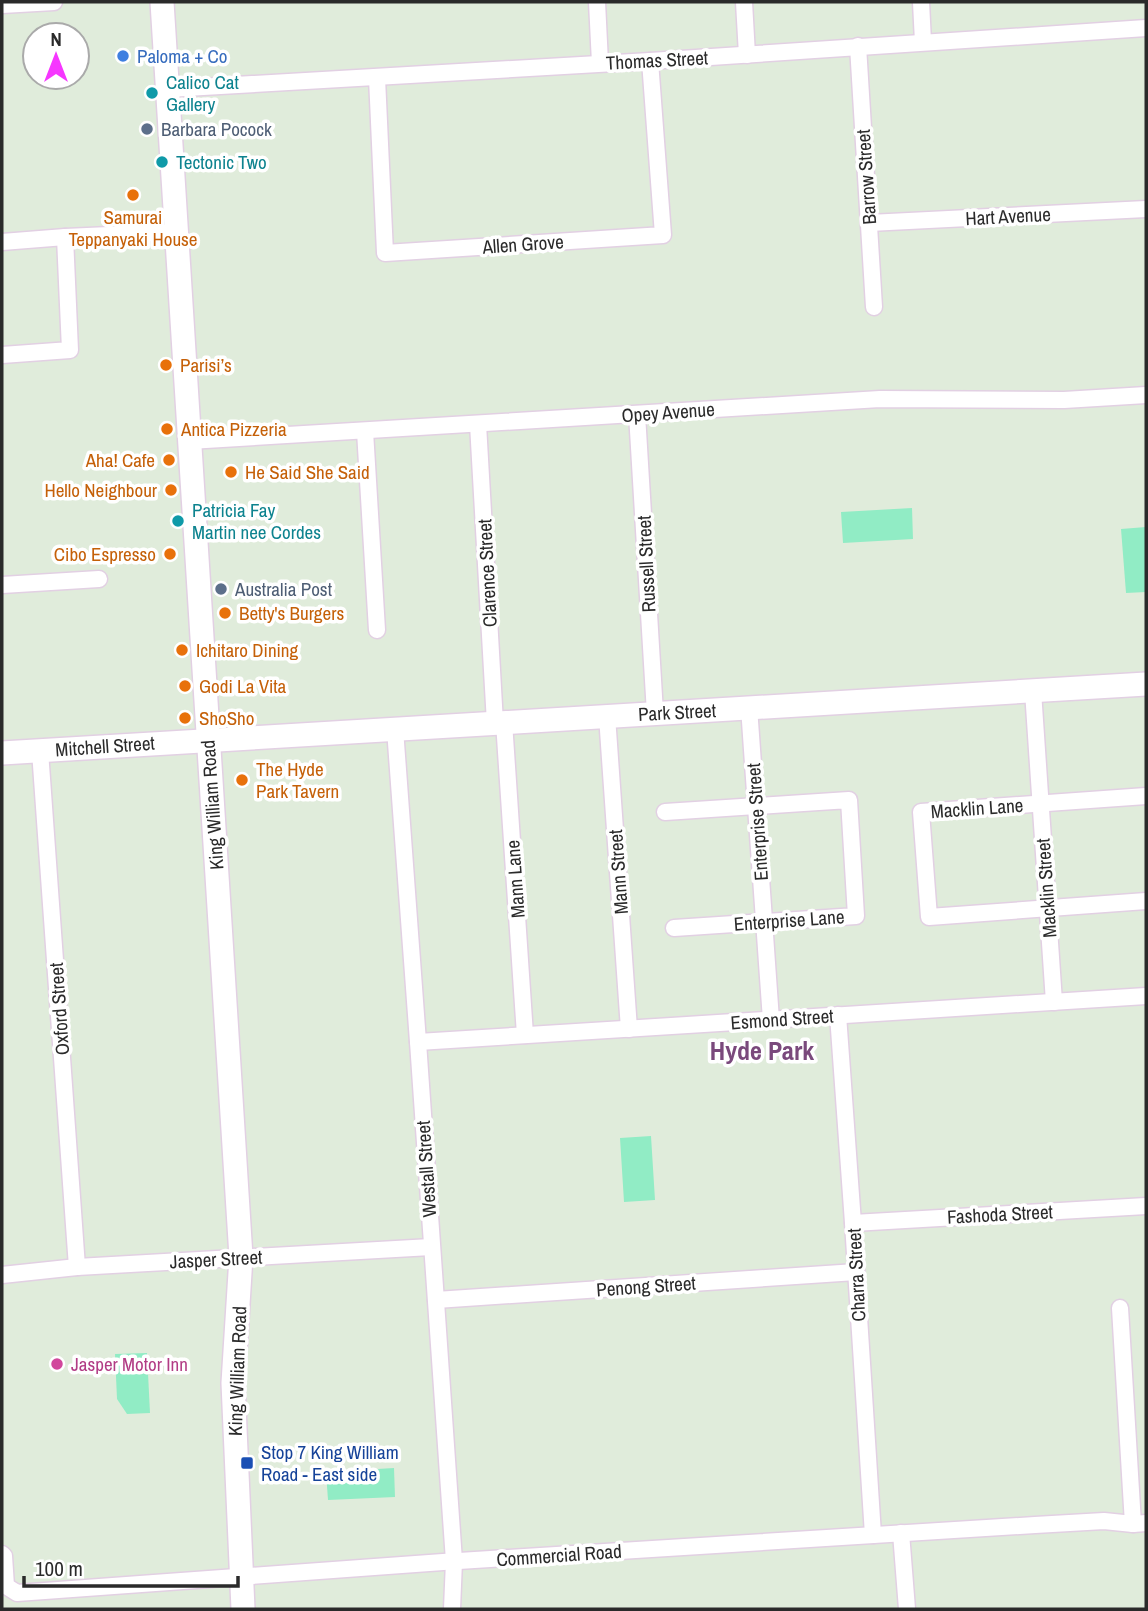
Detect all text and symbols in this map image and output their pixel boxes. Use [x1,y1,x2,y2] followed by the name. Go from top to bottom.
[21,21,91,91] north arrow
[50,26,62,52] text: N
[137,43,228,69] place label: Paloma + Co
[605,44,709,76] street label: Thomas Street
[115,48,131,64] marker: Paloma + Co
[166,69,239,117] place label: Calico Cat Gallery
[144,85,160,101] marker: Calico Cat Gallery
[161,116,272,142] place label: Barbara Pocock
[139,121,155,137] marker: Barbara Pocock
[850,128,882,225] street label: Barrow Street
[176,149,267,175] place label: Tectonic Two
[154,154,170,170] marker: Tectonic Two
[125,187,141,203] marker: Samurai Teppanyaki House
[965,201,1051,231] street label: Hart Avenue
[68,204,198,252] place label: Samurai Teppanyaki House
[480,228,565,260] street label: Allen Grove
[180,352,232,378] place label: Parisi’s
[158,357,174,373] marker: Parisi’s
[621,396,715,428] street label: Opey Avenue
[180,416,287,442] place label: Antica Pizzeria
[159,421,175,437] marker: Antica Pizzeria
[85,447,155,473] place label: Aha! Cafe
[161,452,177,468] marker: Aha! Cafe
[245,459,370,485] place label: He Said She Said
[223,464,239,480] marker: He Said She Said
[44,477,158,503] place label: Hello Neighbour
[163,482,179,498] marker: Hello Neighbour
[192,497,321,545] place label: Patricia Fay Martin nee Cordes
[170,513,186,529] marker: Patricia Fay Martin nee Cordes
[630,514,662,613] street label: Russell Street
[471,518,503,628] street label: Clarence Street
[54,541,156,567] place label: Cibo Espresso
[162,546,178,562] marker: Cibo Espresso
[234,576,333,602] place label: Australia Post
[213,581,229,597] marker: Australia Post
[239,600,344,626] place label: Betty's Burgers
[217,605,233,621] marker: Betty's Burgers
[196,637,299,663] place label: Ichitaro Dining
[174,642,190,658] marker: Ichitaro Dining
[199,673,287,699] place label: Godi La Vita
[177,678,193,694] marker: Godi La Vita
[637,697,717,727] street label: Park Street
[199,705,254,731] place label: ShoSho
[177,710,193,726] marker: ShoSho
[54,730,156,762] street label: Mitchell Street
[195,739,229,871] street label: King William Road
[256,756,339,804] place label: The Hyde Park Tavern
[740,762,774,882] street label: Enterprise Street
[234,772,250,788] marker: The Hyde Park Tavern
[930,792,1024,824] street label: Macklin Lane
[602,828,634,915] street label: Mann Street
[1030,837,1062,939] street label: Macklin Street
[499,839,531,919] street label: Mann Lane
[733,903,845,937] street label: Enterprise Lane
[43,961,75,1056] street label: Oxford Street
[730,1002,835,1036] street label: Esmond Street
[710,1033,814,1068] district label: Hyde Park
[410,1119,442,1218] street label: Westall Street
[947,1198,1054,1230] street label: Fashoda Street
[841,1227,871,1322] street label: Charra Street
[169,1244,264,1274] street label: Jasper Street
[595,1270,697,1302] street label: Penong Street
[222,1306,252,1436] street label: King William Road
[71,1351,188,1377] place label: Jasper Motor Inn
[49,1356,65,1372] marker: Jasper Motor Inn
[261,1439,399,1487] place label: Stop 7 King William Road - East side
[239,1455,255,1471] marker: Stop 7 King William Road - East side
[495,1538,623,1572] street label: Commercial Road
[24,1544,238,1588] scale bar
[35,1554,83,1583] text: 100 m

